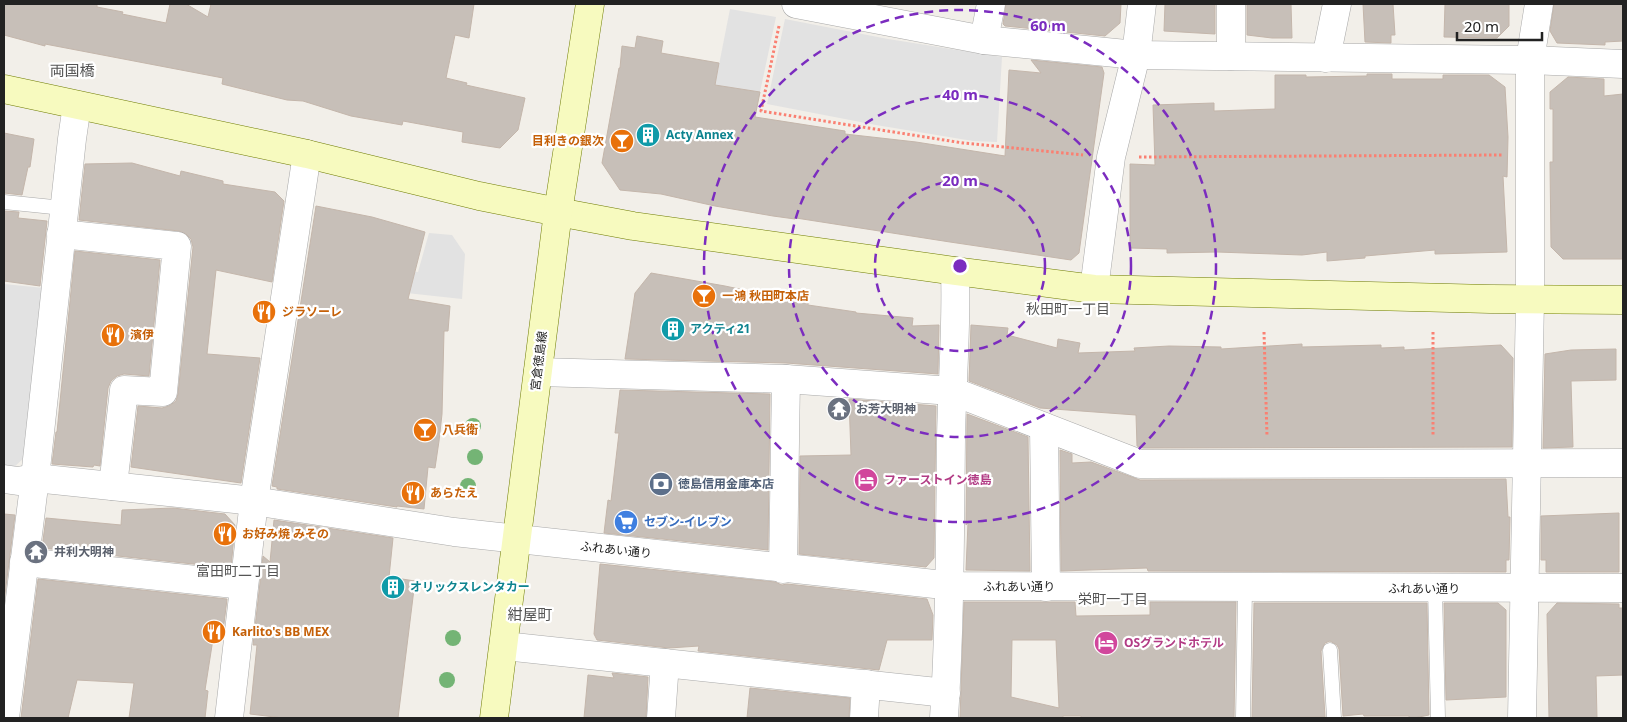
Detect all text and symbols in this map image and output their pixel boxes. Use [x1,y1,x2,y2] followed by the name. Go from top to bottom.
[1457,10,1542,42] scale bar
[1030,15,1066,35] text: 60 m
[1464,16,1499,36] text: 20 m
[49,60,95,80] district label: 両国橋
[942,84,978,104] text: 40 m
[635,122,661,148] building icon: Acty Annex
[666,126,734,143] place label: Acty Annex
[609,128,635,154] bar icon: 目利きの銀次
[532,132,604,149] place label: 目利きの銀次
[942,170,978,190] text: 20 m
[951,257,969,275] centre of rings
[691,283,717,309] bar icon: 一鴻 秋田町本店
[722,287,809,304] place label: 一鴻 秋田町本店
[251,299,277,325] restaurant icon: ジラソーレ
[1026,299,1110,318] district label: 秋田町一丁目
[282,303,342,320] place label: ジラソーレ
[660,316,686,342] building icon: アクティ21
[690,320,750,337] place label: アクティ21
[100,322,126,348] restaurant icon: 濱伊
[130,326,154,343] place label: 濱伊
[526,330,551,392] street label: 宮倉徳島線
[826,396,852,422] temple icon: お芳大明神
[856,400,916,417] place label: お芳大明神
[412,417,438,443] bar icon: 八兵衛
[442,421,478,438] place label: 八兵衛
[853,467,879,493] hotel icon: ファーストイン徳島
[648,471,674,497] bank icon: 徳島信用金庫本店
[884,471,991,488] place label: ファーストイン徳島
[678,475,774,492] place label: 徳島信用金庫本店
[400,480,426,506] restaurant icon: あらたえ
[430,484,478,501] place label: あらたえ
[613,509,639,535] supermarket icon: セブン-イレブン
[644,513,732,530] place label: セブン-イレブン
[212,521,238,547] restaurant icon: お好み焼 みその
[242,525,329,542] place label: お好み焼 みその
[579,537,653,562] street label: ふれあい通り
[23,539,49,565] temple icon: 井利大明神
[54,543,114,560] place label: 井利大明神
[196,561,280,580] district label: 富田町二丁目
[380,574,406,600] building icon: オリックスレンタカー
[410,578,530,595] place label: オリックスレンタカー
[983,578,1055,595] street label: ふれあい通り
[1388,580,1460,597] street label: ふれあい通り
[1078,589,1148,608] district label: 栄町一丁目
[507,604,553,624] district label: 紺屋町
[201,619,227,645] restaurant icon: Karlito's BB MEX
[232,623,329,640] place label: Karlito's BB MEX
[1093,630,1119,656] hotel icon: OSグランドホテル
[1124,634,1224,651] place label: OSグランドホテル

